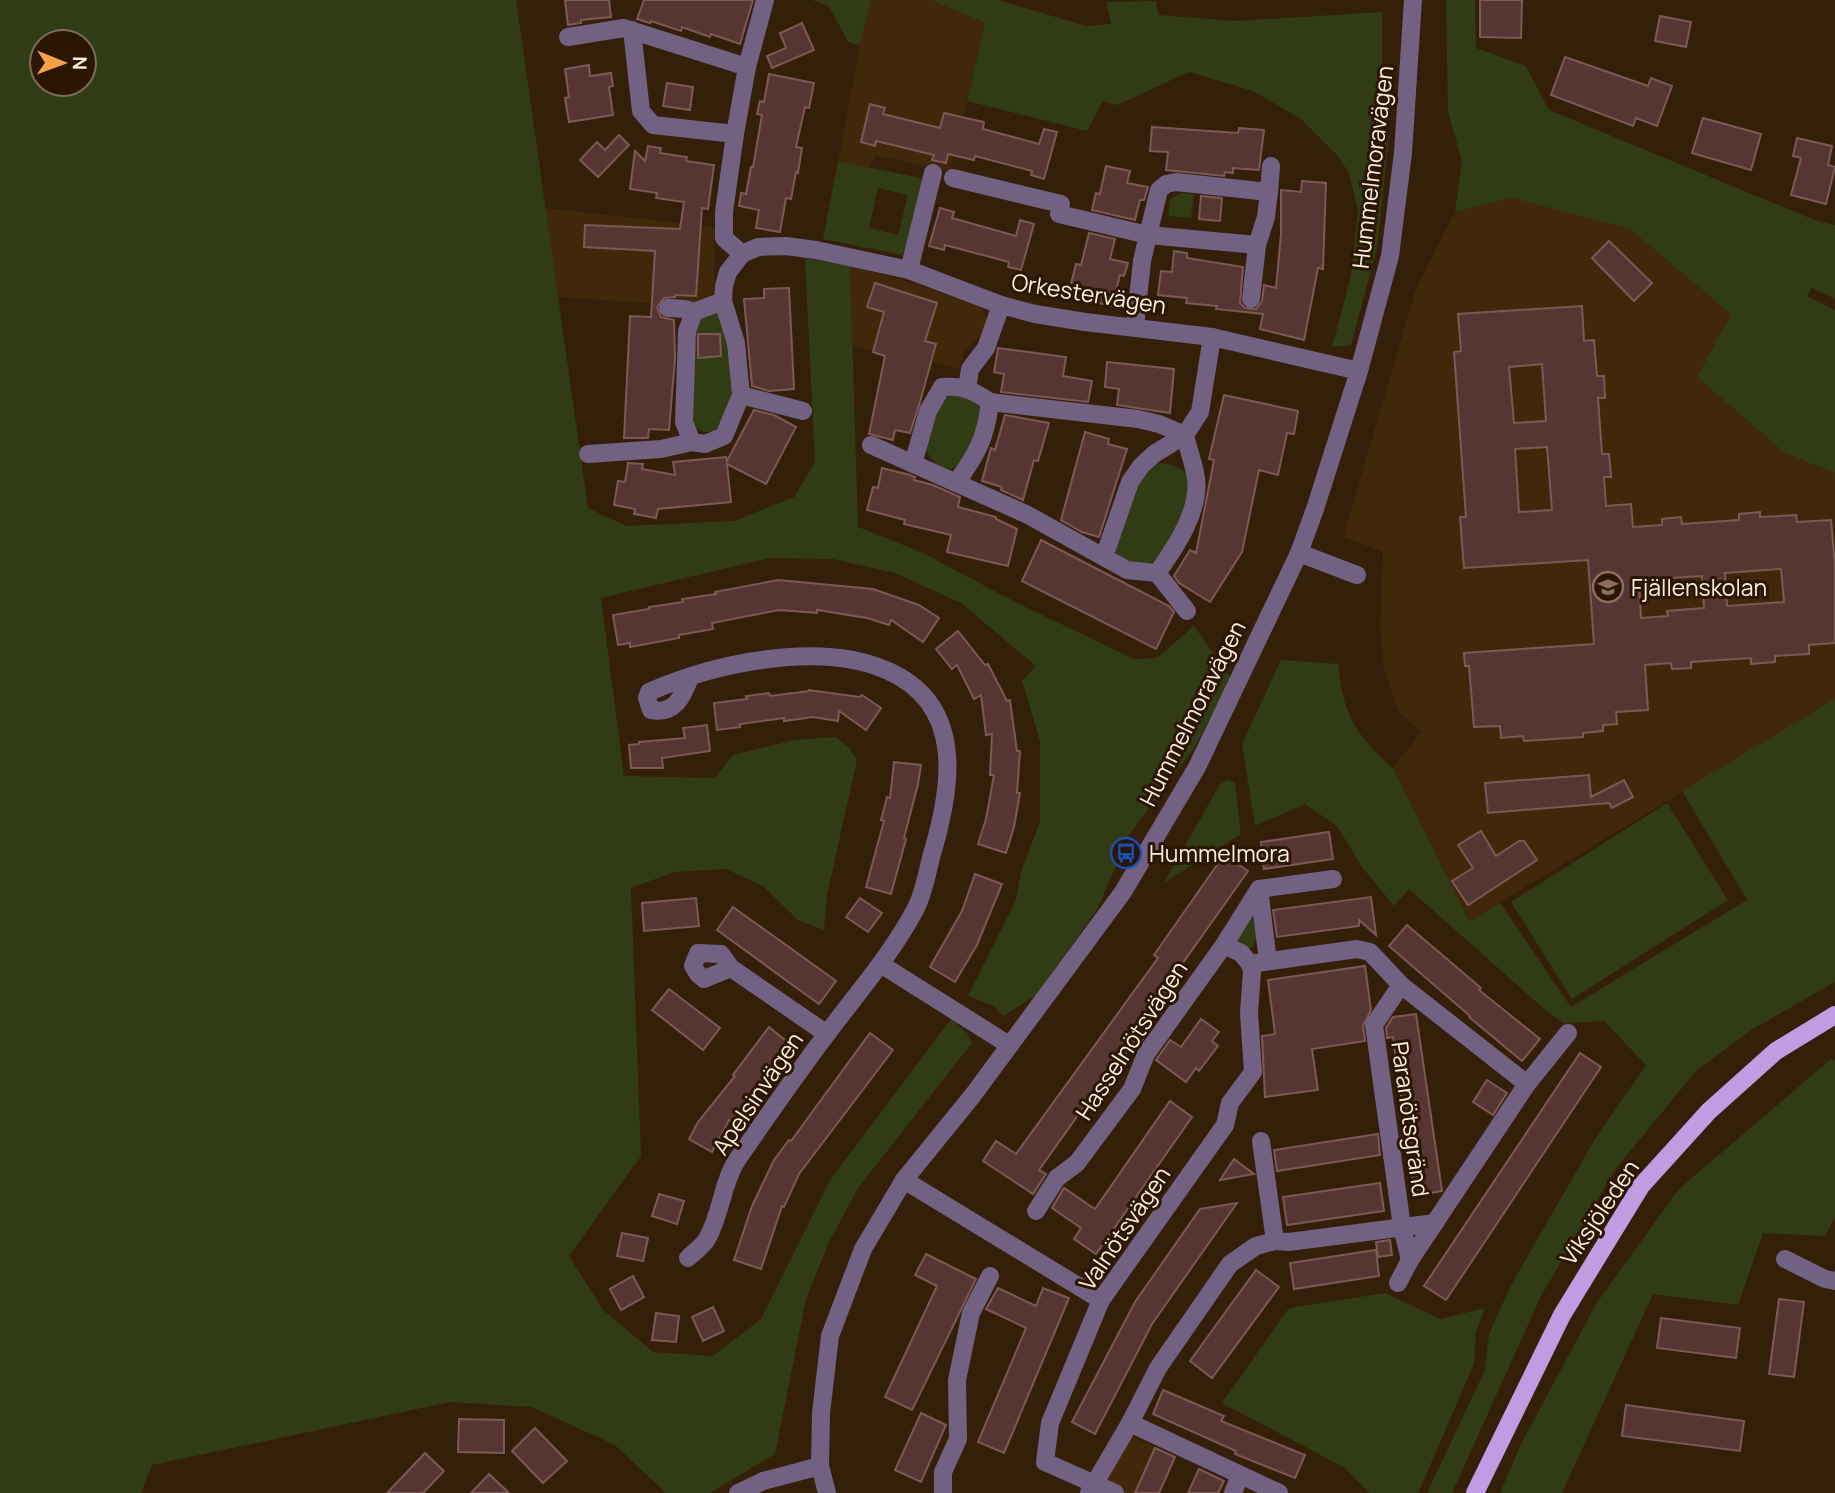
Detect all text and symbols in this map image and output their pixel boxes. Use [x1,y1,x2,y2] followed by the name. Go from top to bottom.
[28,28,98,98] north arrow
[67,56,93,70] text: N
[1344,64,1400,270] street label: Hummelmoravägen
[1009,265,1169,321] street label: Orkestervägen
[1591,570,1625,604] school or university icon: Fjällenskolan
[1631,571,1767,603] place label: Fjällenskolan
[1131,615,1253,811] street label: Hummelmoravägen
[1109,836,1143,870] bus stop icon: Hummelmora
[1149,837,1290,869] place label: Hummelmora
[1068,954,1194,1126] street label: Hasselnötsvägen
[704,1025,810,1161] street label: Apelsinvägen
[1384,1039,1438,1199] street label: Paranötsgränd
[1552,1153,1646,1271] street label: Viksjöleden
[1071,1160,1177,1296] street label: Valnötsvägen

